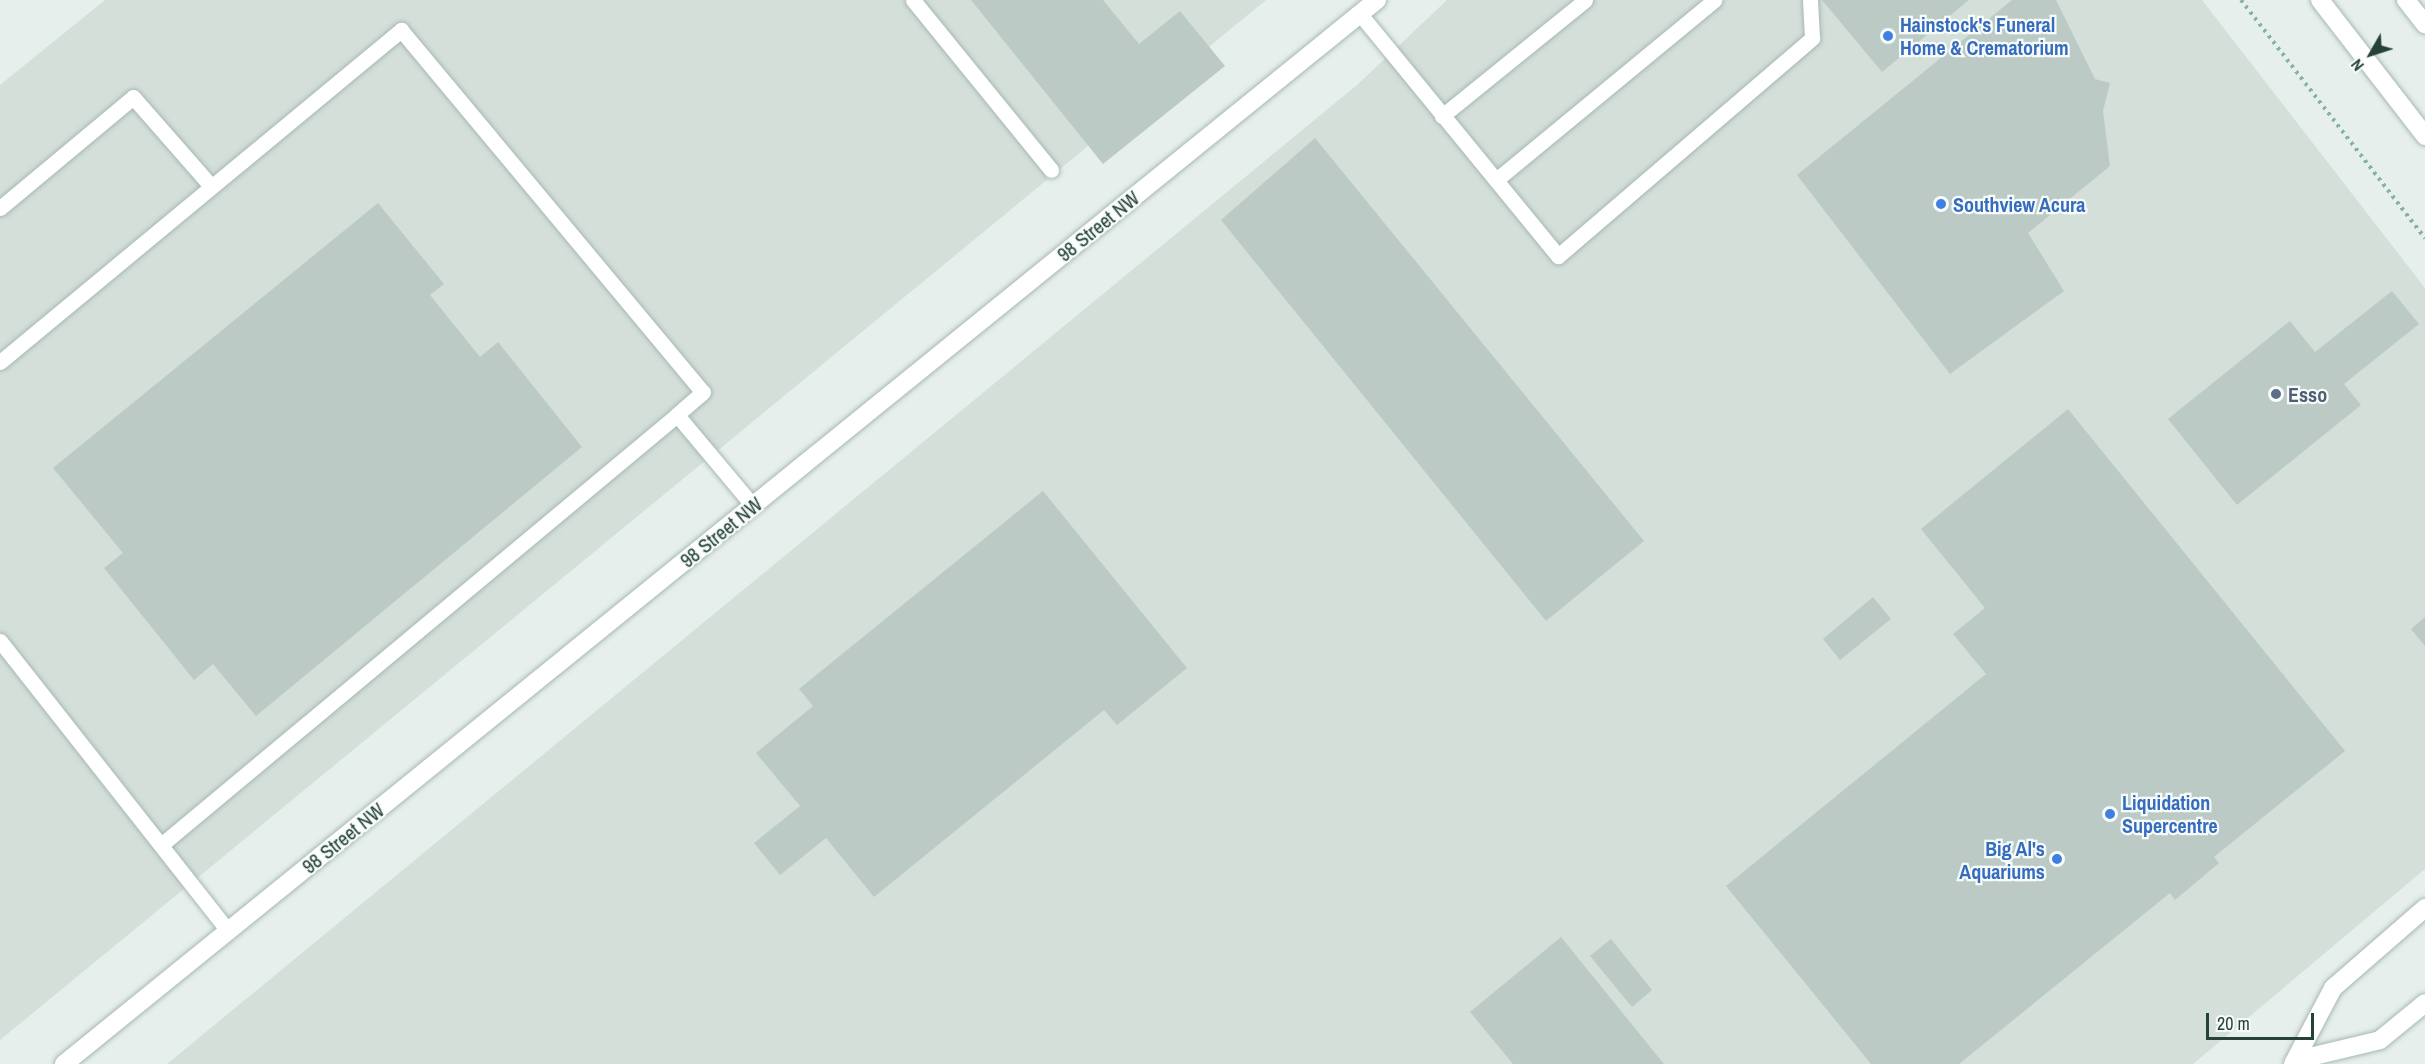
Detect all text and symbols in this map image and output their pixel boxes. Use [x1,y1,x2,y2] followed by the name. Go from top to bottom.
[1900,13,2069,60] place label: Hainstock's Funeral Home & Crematorium
[2341,24,2401,84] north arrow
[1881,29,1895,43] marker: Hainstock's Funeral Home & Crematorium
[2345,55,2369,76] text: N
[1052,186,1144,266] street label: 98 Street NW
[1953,192,2086,216] place label: Southview Acura
[1934,197,1948,211] marker: Southview Acura
[2288,382,2327,406] place label: Esso
[2269,387,2283,401] marker: Esso
[675,492,767,572] street label: 98 Street NW
[2122,790,2218,837] place label: Liquidation Supercentre
[297,798,389,878] street label: 98 Street NW
[2103,807,2117,821] marker: Liquidation Supercentre
[1959,836,2045,883] place label: Big Al's Aquariums
[2050,852,2064,866] marker: Big Al's Aquariums
[2209,1001,2317,1039] scale bar
[2217,1011,2250,1036] text: 20 m

